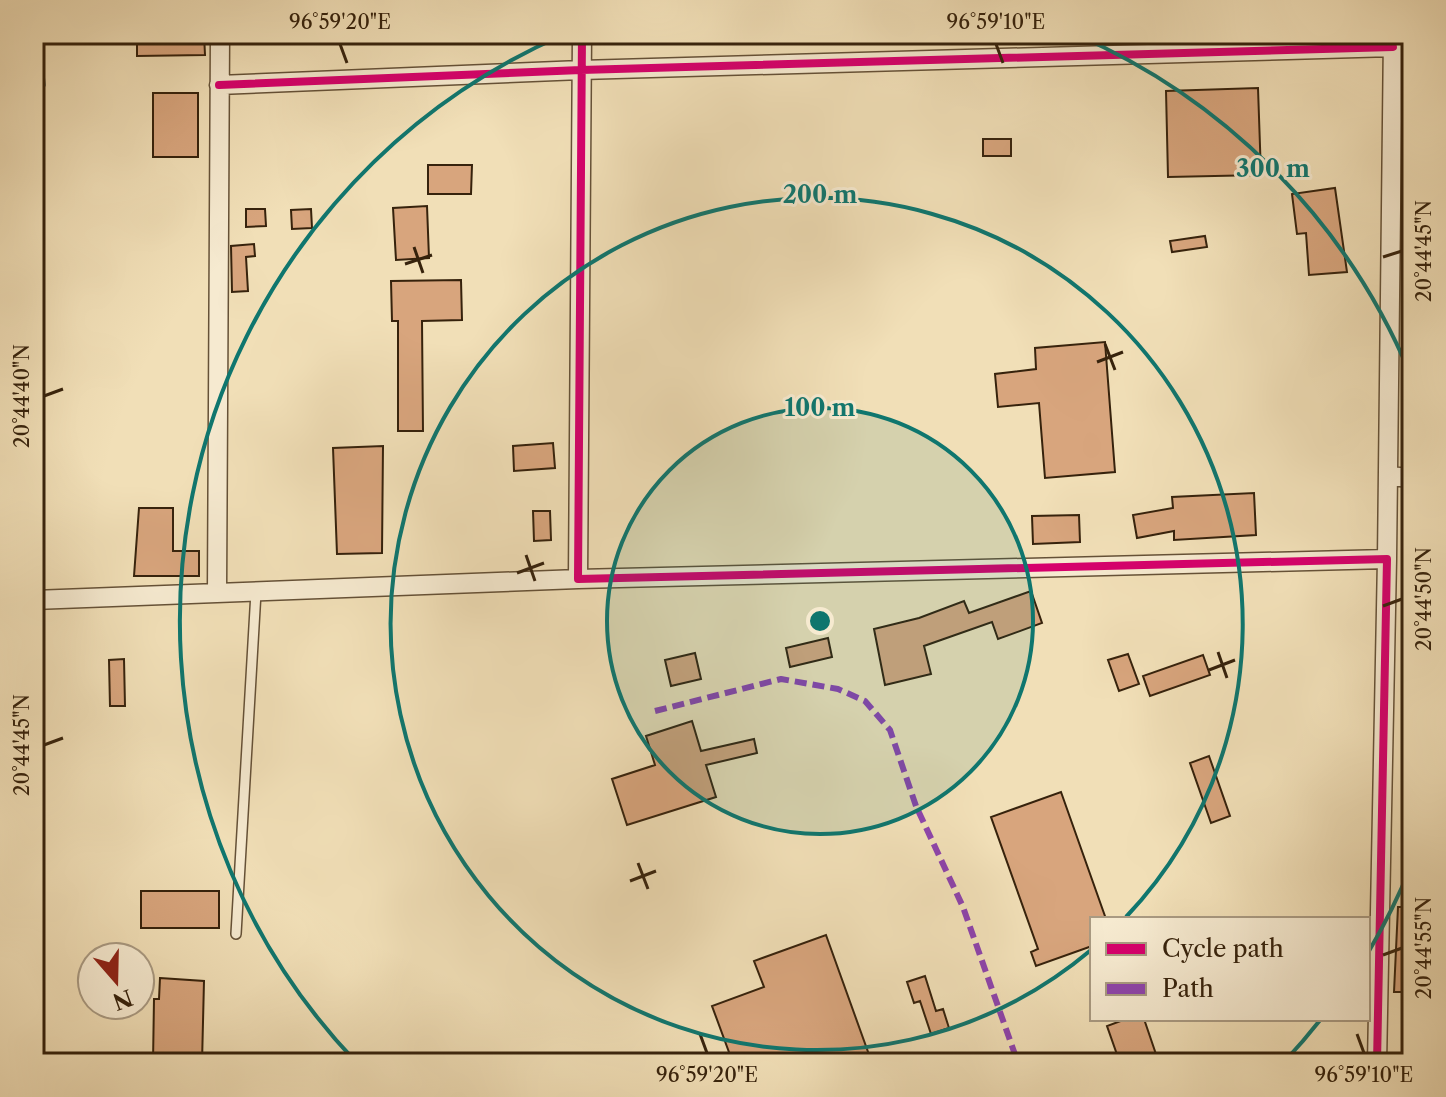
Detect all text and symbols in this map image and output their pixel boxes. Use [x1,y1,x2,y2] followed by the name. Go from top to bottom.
[289,10,391,34] text: 96°59'20"E
[947,10,1045,34] text: 96°59'10"E
[1236,154,1310,183] text: 300 m
[783,180,857,209] text: 200 m
[1412,200,1436,302] text: 20°44'45"N
[10,344,34,448] text: 20°44'40"N
[784,393,856,422] text: 100 m
[1412,547,1436,651] text: 20°44'50"N
[806,607,834,635] centre of rings
[10,694,34,796] text: 20°44'45"N
[1412,897,1436,999] text: 20°44'55"N
[1090,917,1370,1021] legend
[1162,934,1284,963] text: Cycle path
[76,941,156,1021] north arrow
[1162,974,1214,1003] text: Path
[109,983,136,1015] text: N
[656,1063,758,1087] text: 96°59'20"E
[1315,1063,1413,1087] text: 96°59'10"E

